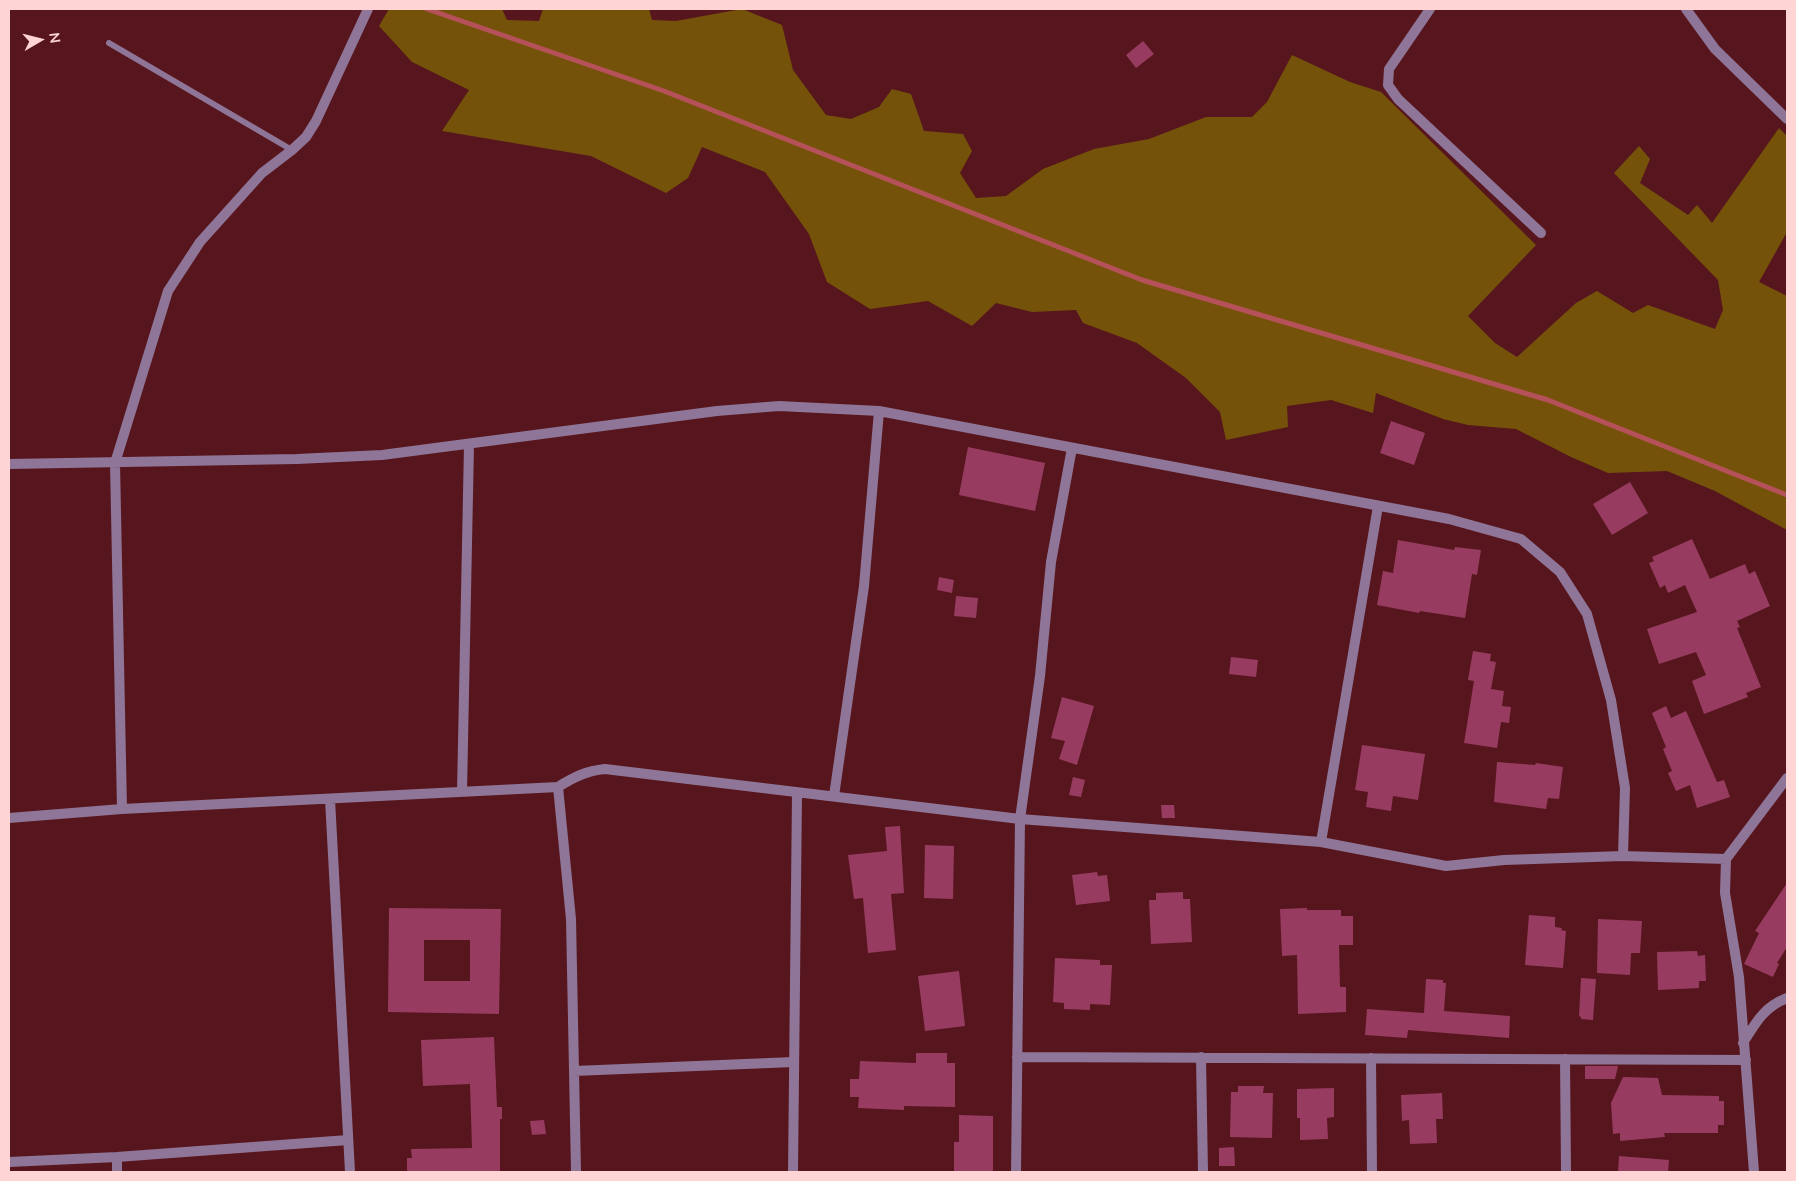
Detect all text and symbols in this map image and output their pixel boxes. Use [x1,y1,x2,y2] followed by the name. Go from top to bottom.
[15,15,65,65] north arrow
[45,31,65,44] text: N

